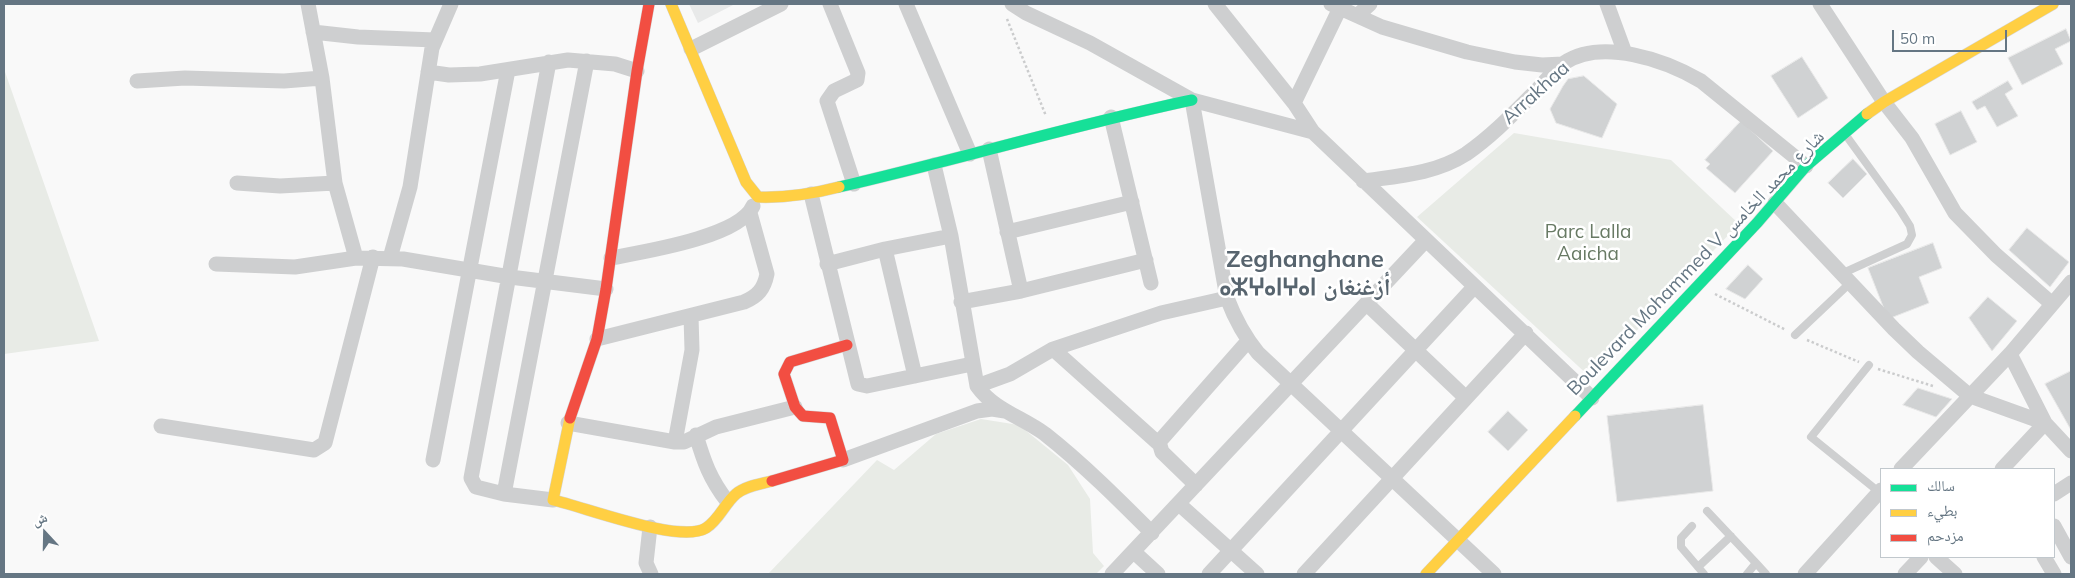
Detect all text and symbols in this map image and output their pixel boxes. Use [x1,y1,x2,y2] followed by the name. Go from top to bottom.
[1895,20,2010,52] scale bar
[1900,29,1935,48] text: 50 m
[1498,57,1574,129] street label: Arrakhaa
[1563,126,1829,400] street label: Boulevard Mohammed V شارع محمد الخامس
[1545,221,1631,265] park label: Parc Lalla Aaicha
[1219,246,1391,302] district label: Zeghanghane ⴰⵣⵖⴰⵏⵖⴰⵏ أزغنغان
[1880,468,2055,558] legend
[1927,476,1955,495] text: سالك
[1927,501,1957,520] text: بطيء
[20,508,70,558] north arrow
[29,508,50,530] text: ش
[1927,526,1964,545] text: مزدحم

